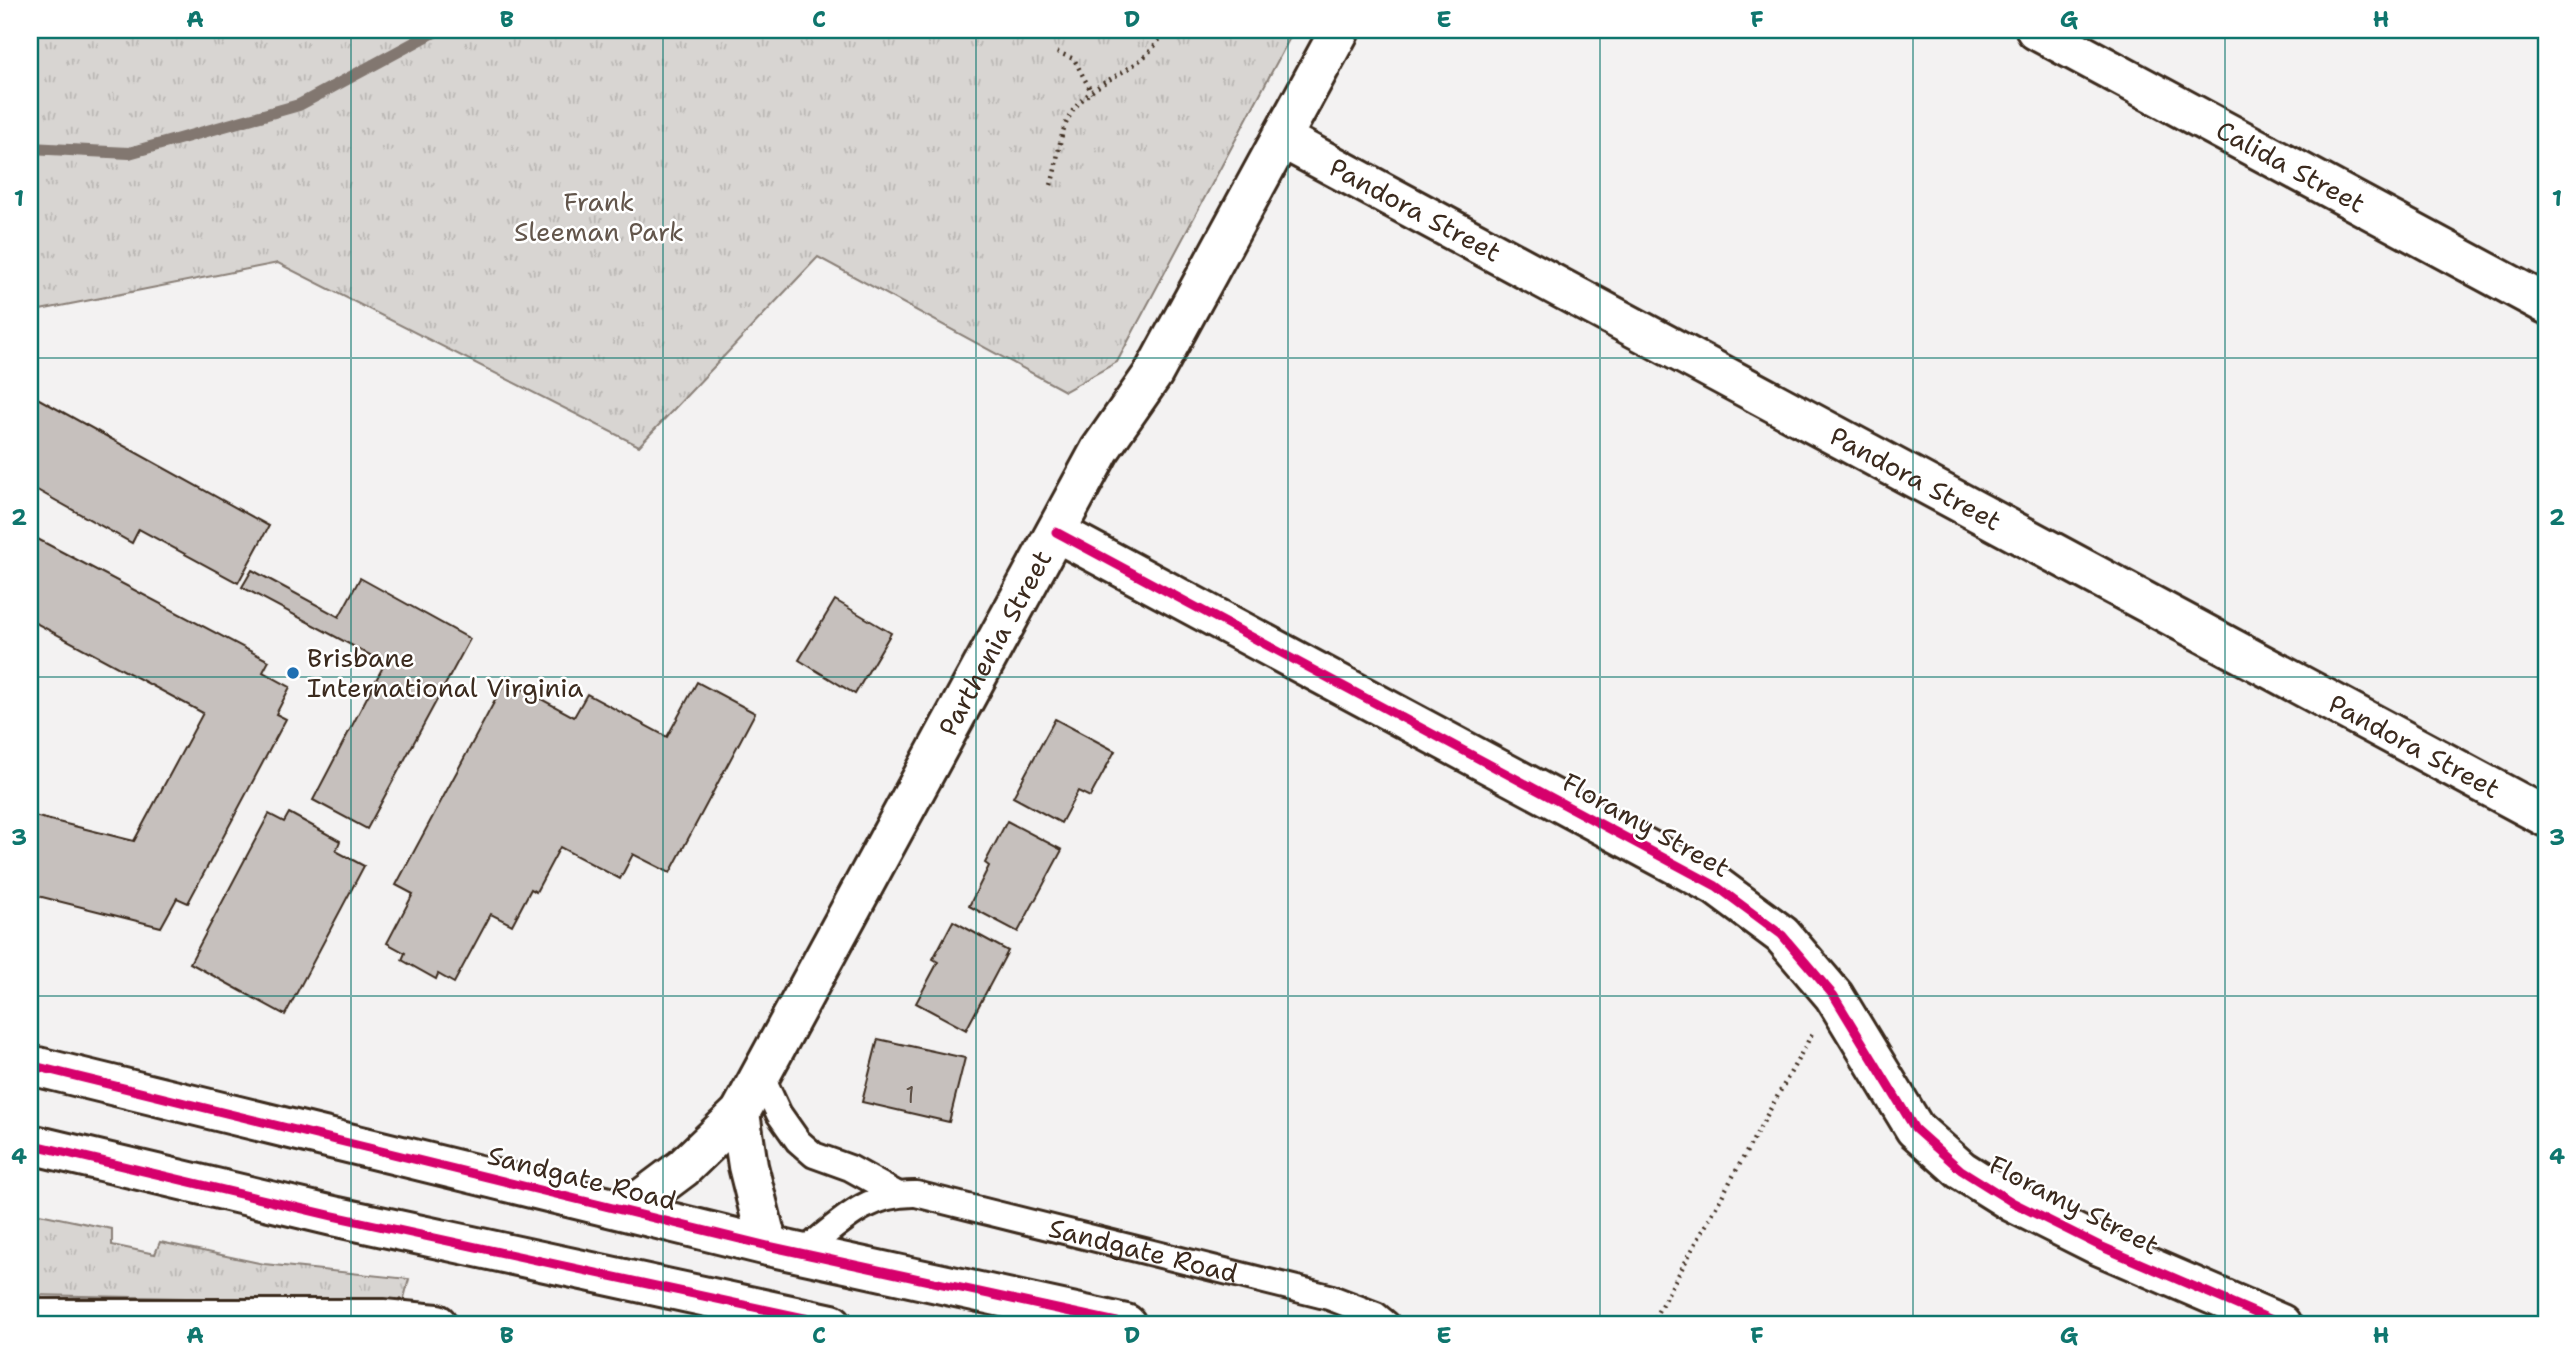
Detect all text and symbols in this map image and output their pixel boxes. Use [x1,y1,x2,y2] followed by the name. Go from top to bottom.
[186,4,204,34] text: A
[500,4,514,34] text: B
[812,4,826,34] text: C
[1124,4,1140,34] text: D
[1436,4,1452,34] text: E
[1750,4,1764,34] text: F
[2060,4,2079,34] text: G
[2373,4,2389,34] text: H
[2210,112,2372,221] street label: Calida Street
[1324,149,1507,270] street label: Pandora Street
[14,183,24,213] text: 1
[2552,183,2562,213] text: 1
[514,184,684,249] park label: Frank Sleeman Park
[1824,418,2008,538] street label: Pandora Street
[11,502,27,532] text: 2
[2549,502,2565,532] text: 2
[930,544,1059,742] street label: Parthenia Street
[307,640,583,705] place label: Brisbane International Virginia
[285,665,301,681] marker: Brisbane International Virginia
[2323,686,2506,806] street label: Pandora Street
[1556,764,1736,885] street label: Floramy Street
[11,822,27,852] text: 3
[2549,822,2565,852] text: 3
[905,1080,915,1110] house number: 1
[484,1137,680,1218] street label: Sandgate Road
[11,1141,27,1171] text: 4
[2549,1141,2565,1171] text: 4
[1983,1147,2165,1262] street label: Floramy Street
[1045,1210,1242,1291] street label: Sandgate Road
[186,1320,204,1350] text: A
[500,1320,514,1350] text: B
[812,1320,826,1350] text: C
[1124,1320,1140,1350] text: D
[1436,1320,1452,1350] text: E
[1750,1320,1764,1350] text: F
[2060,1320,2079,1350] text: G
[2373,1320,2389,1350] text: H

